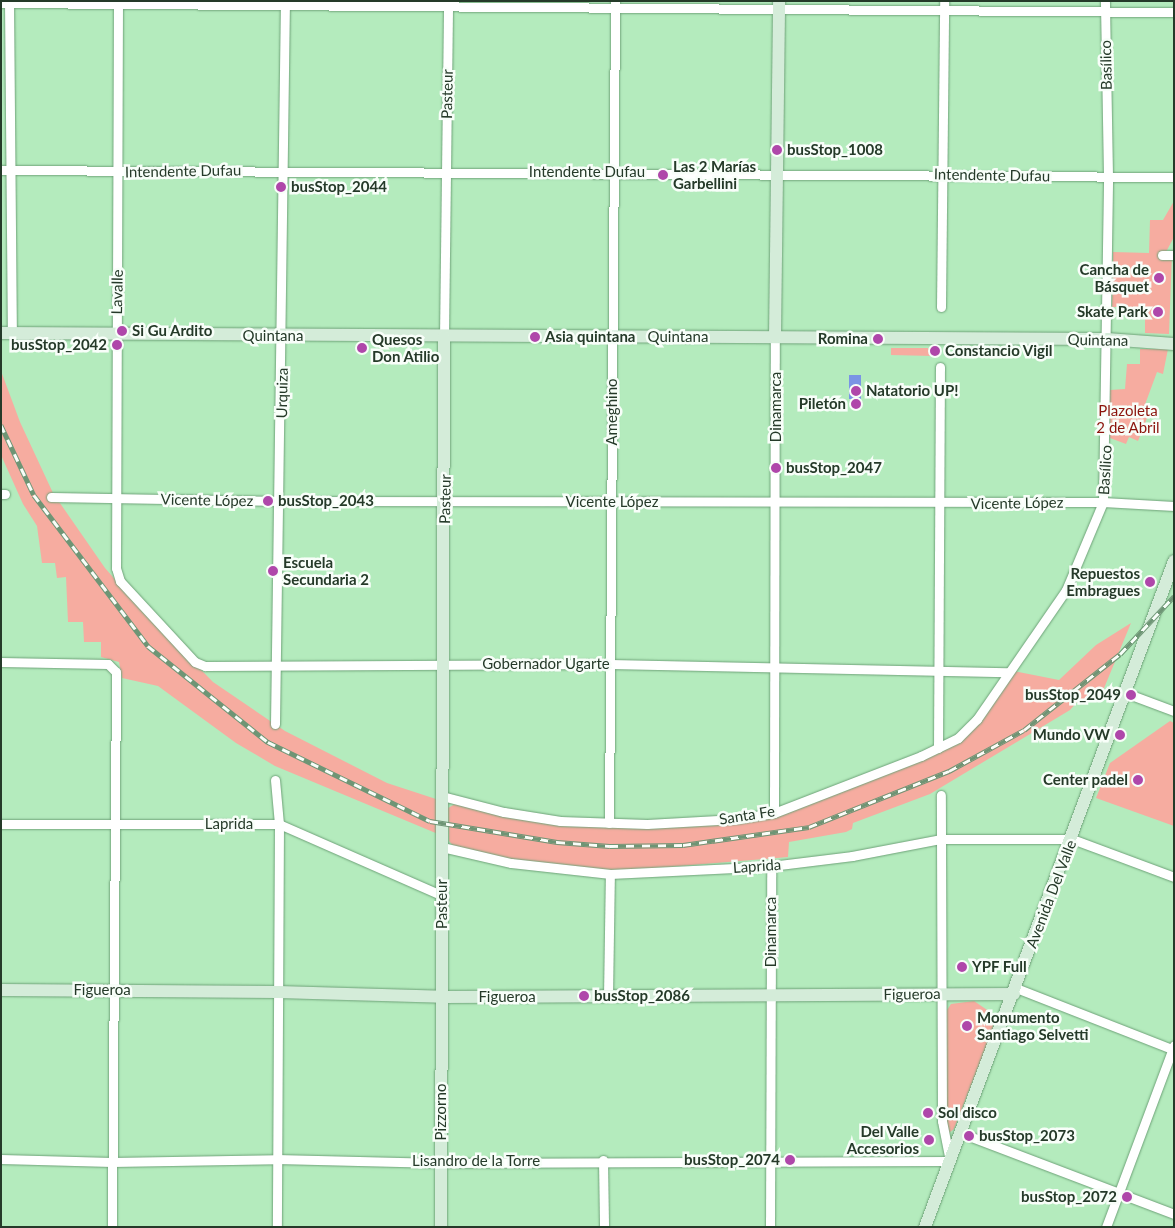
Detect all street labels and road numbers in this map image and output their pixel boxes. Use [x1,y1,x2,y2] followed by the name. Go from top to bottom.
[1097,40,1115,90] street label: Basílico
[438,69,456,119] street label: Pasteur
[125,161,241,181] street label: Intendente Dufau
[529,163,645,181] street label: Intendente Dufau
[934,165,1050,185] street label: Intendente Dufau
[108,269,126,315] street label: Lavalle
[243,327,303,345] street label: Quintana
[648,328,708,346] street label: Quintana
[1067,330,1129,350] street label: Quintana
[273,368,291,418] street label: Urquiza
[767,372,785,442] street label: Dinamarca
[603,378,621,446] street label: Ameghino
[1095,445,1115,495] street label: Basílico
[436,474,454,524] street label: Pasteur
[160,490,254,510] street label: Vicente López
[566,493,658,511] street label: Vicente López
[970,493,1064,513] street label: Vicente López
[482,655,610,673] street label: Gobernador Ugarte
[718,802,776,828] street label: Santa Fe
[205,815,253,833] street label: Laprida
[1022,837,1080,951] street label: Avenida Del Valle
[732,855,782,877] street label: Laprida
[433,879,451,929] street label: Pasteur
[762,897,780,967] street label: Dinamarca
[73,981,131,999] street label: Figueroa
[883,985,941,1003] street label: Figueroa
[478,988,536,1006] street label: Figueroa
[432,1084,450,1140] street label: Pizzorno
[412,1152,540,1170] street label: Lisandro de la Torre

